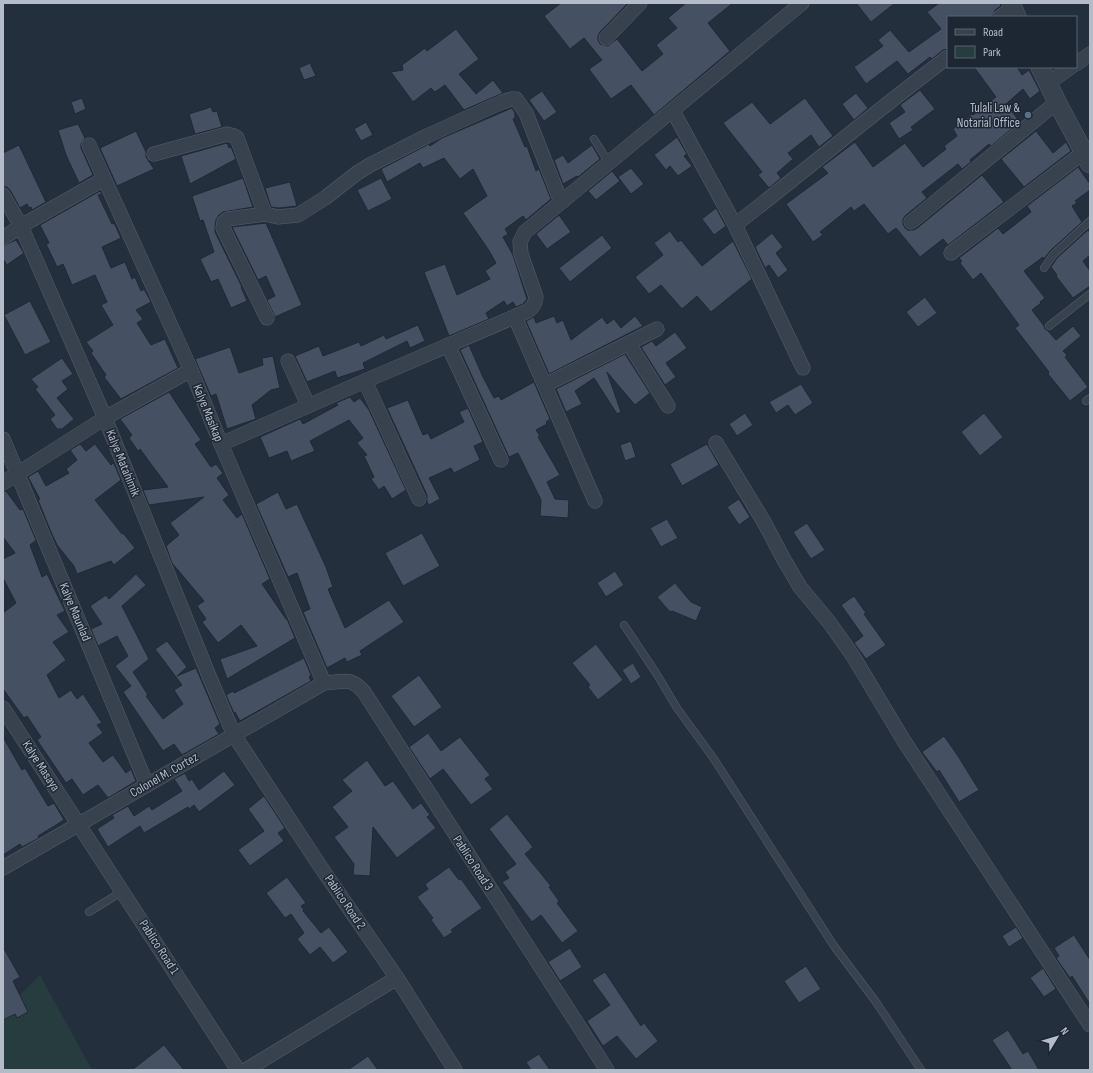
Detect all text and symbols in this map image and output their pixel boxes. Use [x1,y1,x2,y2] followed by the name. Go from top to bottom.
[947,16,1077,68] legend
[983,25,1003,40] text: Road
[983,45,1001,60] text: Park
[957,100,1020,131] place label: Tulali Law & Notarial Office
[1023,110,1033,120] marker: Tulali Law & Notarial Office
[189,382,227,444] street label: Kalye Masikap
[102,427,144,499] street label: Kalye Matahimik
[56,580,94,644] street label: Kalye Maunlad
[19,738,63,794] street label: Kalye Masaya
[127,749,201,801] street label: Colonel M. Cortez
[449,832,497,894] street label: Pablico Road 3
[321,872,369,932] street label: Pablico Road 2
[135,917,183,978] street label: Pablico Road 1
[1037,1017,1077,1057] north arrow
[1058,1025,1071,1038] text: N

